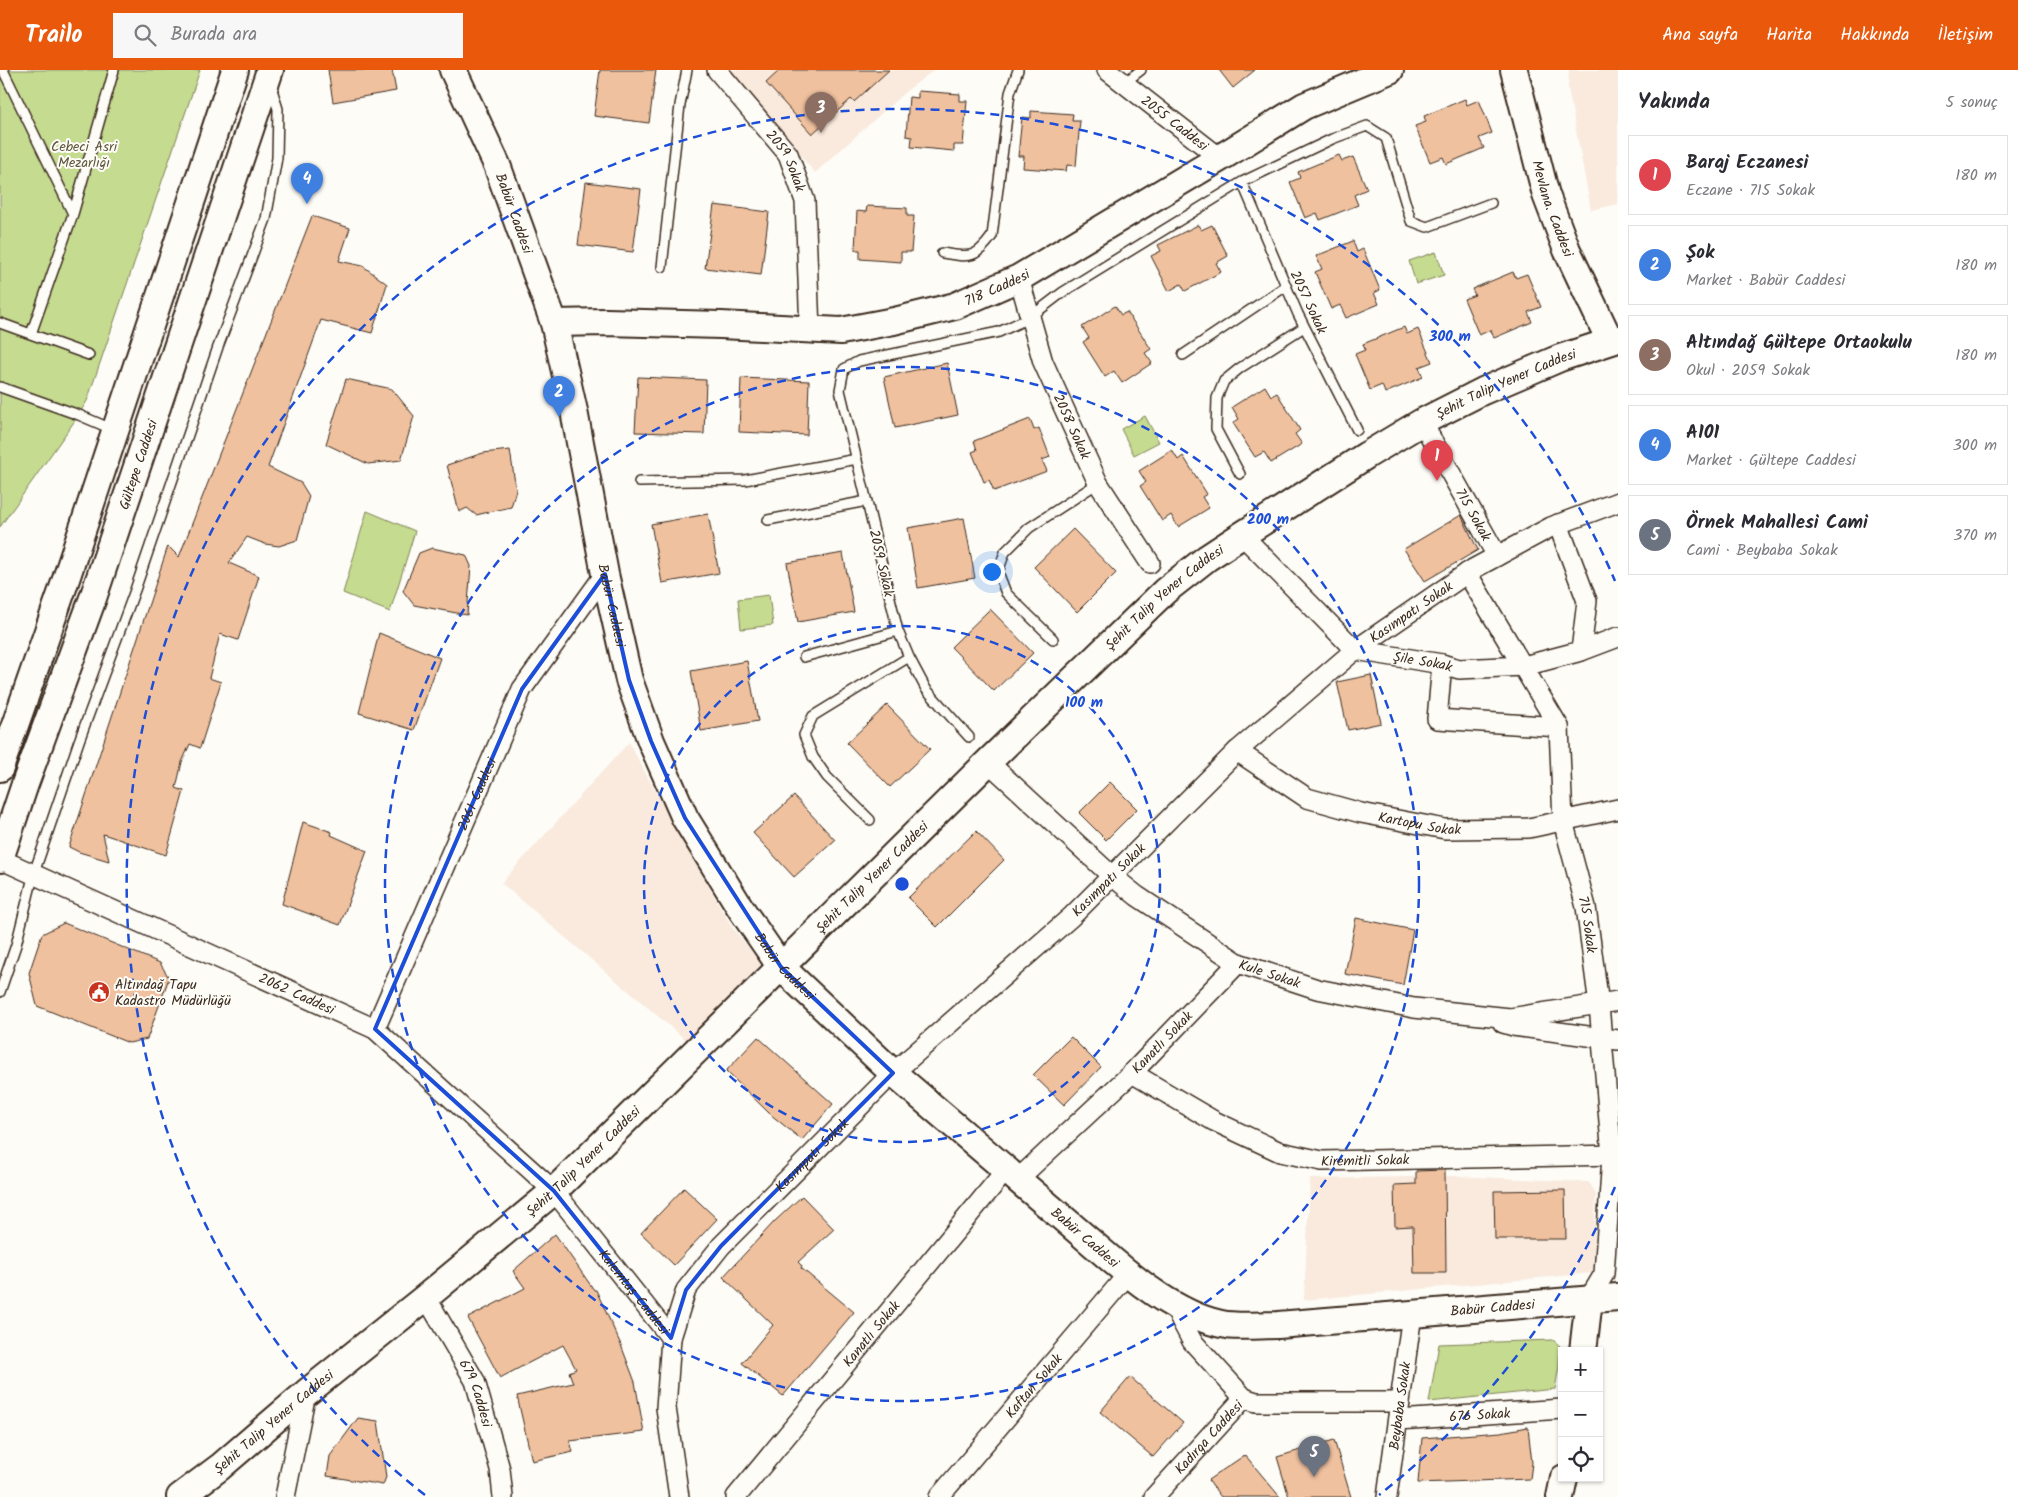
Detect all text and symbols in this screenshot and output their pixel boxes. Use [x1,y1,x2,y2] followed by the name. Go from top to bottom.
[113,13,463,58] search box
[25,16,83,55] text: Trailo
[171,20,257,50] text: Burada ara
[131,21,159,49] icon: search
[1662,21,1738,50] text: Ana sayfa
[1766,21,1812,50] text: Harita
[1840,21,1909,50] text: Hakkında
[1937,21,1993,50] text: İletişim
[1638,86,1710,119] text: Yakında
[1136,90,1213,157] street label: 2055 Caddesi
[1946,90,1998,115] text: 5 sonuç
[805,92,837,133] pin: 3
[760,125,811,195] street label: 2059 Sokak
[51,136,118,174] park label: Cebeci Asri Mezarlığı
[1686,148,1809,178] text: Baraj Eczanesi
[1526,158,1579,262] street label: Mevlana. Caddesi
[291,163,323,204] pin: 4
[1653,163,1657,188] text: 1
[1955,163,1997,188] text: 180 m
[489,170,538,258] street label: Babür Caddesi
[1686,178,1815,203] text: Eczane · 715 Sokak
[1686,238,1714,268] text: Şok
[1650,253,1660,278] text: 2
[1955,253,1997,278] text: 180 m
[961,263,1035,312] street label: 718 Caddesi
[1284,267,1333,338] street label: 2057 Sokak
[1686,268,1845,293] text: Market · Babür Caddesi
[1428,325,1471,349] text: 300 m
[1686,328,1912,358] text: Altındağ Gültepe Ortaokulu
[1432,343,1580,425] street label: Şehit Talip Yener Caddesi
[1651,343,1659,368] text: 3
[1955,343,1997,368] text: 180 m
[1686,358,1810,383] text: Okul · 2059 Sokak
[543,376,575,417] pin: 2
[1047,390,1096,464] street label: 2058 Sokak
[113,416,164,513] street label: Gültepe Caddesi
[1686,418,1719,448] text: A101
[1651,433,1659,458] text: 4
[1953,433,1997,458] text: 300 m
[1421,440,1453,481] pin: 1
[1686,448,1856,473] text: Market · Gültepe Caddesi
[1449,485,1497,546] street label: 715 Sokak
[1247,508,1289,532] text: 200 m
[1686,508,1868,538] text: Örnek Mahallesi Cami
[1651,523,1659,548] text: 5
[1953,523,1997,548] text: 370 m
[863,527,900,600] street label: 2059 Sokak
[1686,538,1838,563] text: Cami · Beybaba Sokak
[1100,539,1229,656] street label: Şehit Talip Yener Caddesi
[979,559,1005,585] your location
[591,562,631,650] street label: Babür Caddesi
[1365,576,1458,649] street label: Kasımpatı Sokak
[1391,646,1455,679] street label: Şile Sokak
[1065,691,1103,715] text: 100 m
[452,754,503,834] street label: 2061 Caddesi
[1376,806,1462,841] street label: Kartopu Sokak
[811,816,935,939] street label: Şehit Talip Yener Caddesi
[1067,838,1151,923] street label: Kasımpatı Sokak
[893,875,911,893] centre of rings
[1571,894,1602,955] street label: 715 Sokak
[748,928,821,1007] street label: Babür Caddesi
[1236,954,1304,995] street label: Kule Sokak
[255,968,339,1022] street label: 2062 Caddesi
[115,974,231,1012] place label: Altındağ Tapu Kadastro Müdürlüğü
[87,980,111,1004] public building icon: Altındağ Tapu Kadastro Müdürlüğü
[1127,1006,1199,1079] street label: Kanatlı Sokak
[521,1101,647,1222] street label: Şehit Talip Yener Caddesi
[770,1113,855,1198] street label: Kasımpatı Sokak
[1321,1149,1410,1173] street label: Kiremitli Sokak
[1045,1202,1124,1274] street label: Babür Caddesi
[592,1245,675,1340] street label: Kalemtaş Caddesi
[1450,1294,1536,1323] street label: Babür Caddesi
[838,1296,906,1372] street label: Kanatlı Sokak
[1558,1347,1603,1482] map controls
[1558,1347,1603,1392] button: +
[1000,1349,1068,1423] street label: Kaftan Sokak
[453,1355,498,1431] street label: 679 Caddesi
[1384,1360,1417,1451] street label: Beybaba Sokak
[209,1364,339,1480] street label: Şehit Talip Yener Caddesi
[1558,1392,1603,1437] button: −
[1170,1395,1249,1480] street label: Kadırga Caddesi
[1449,1402,1512,1429] street label: 676 Sokak
[1298,1436,1330,1477] pin: 5
[1558,1437,1603,1482] button: locate

